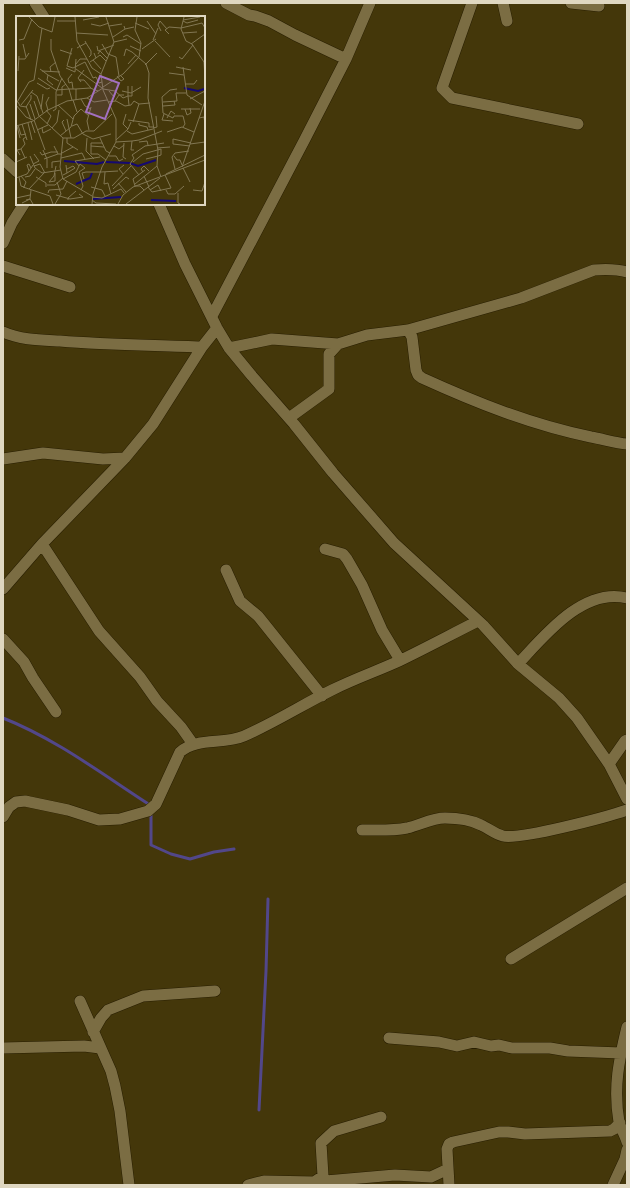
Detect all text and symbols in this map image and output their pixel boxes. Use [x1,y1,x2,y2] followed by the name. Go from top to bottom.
[16,16,205,205] inset map

